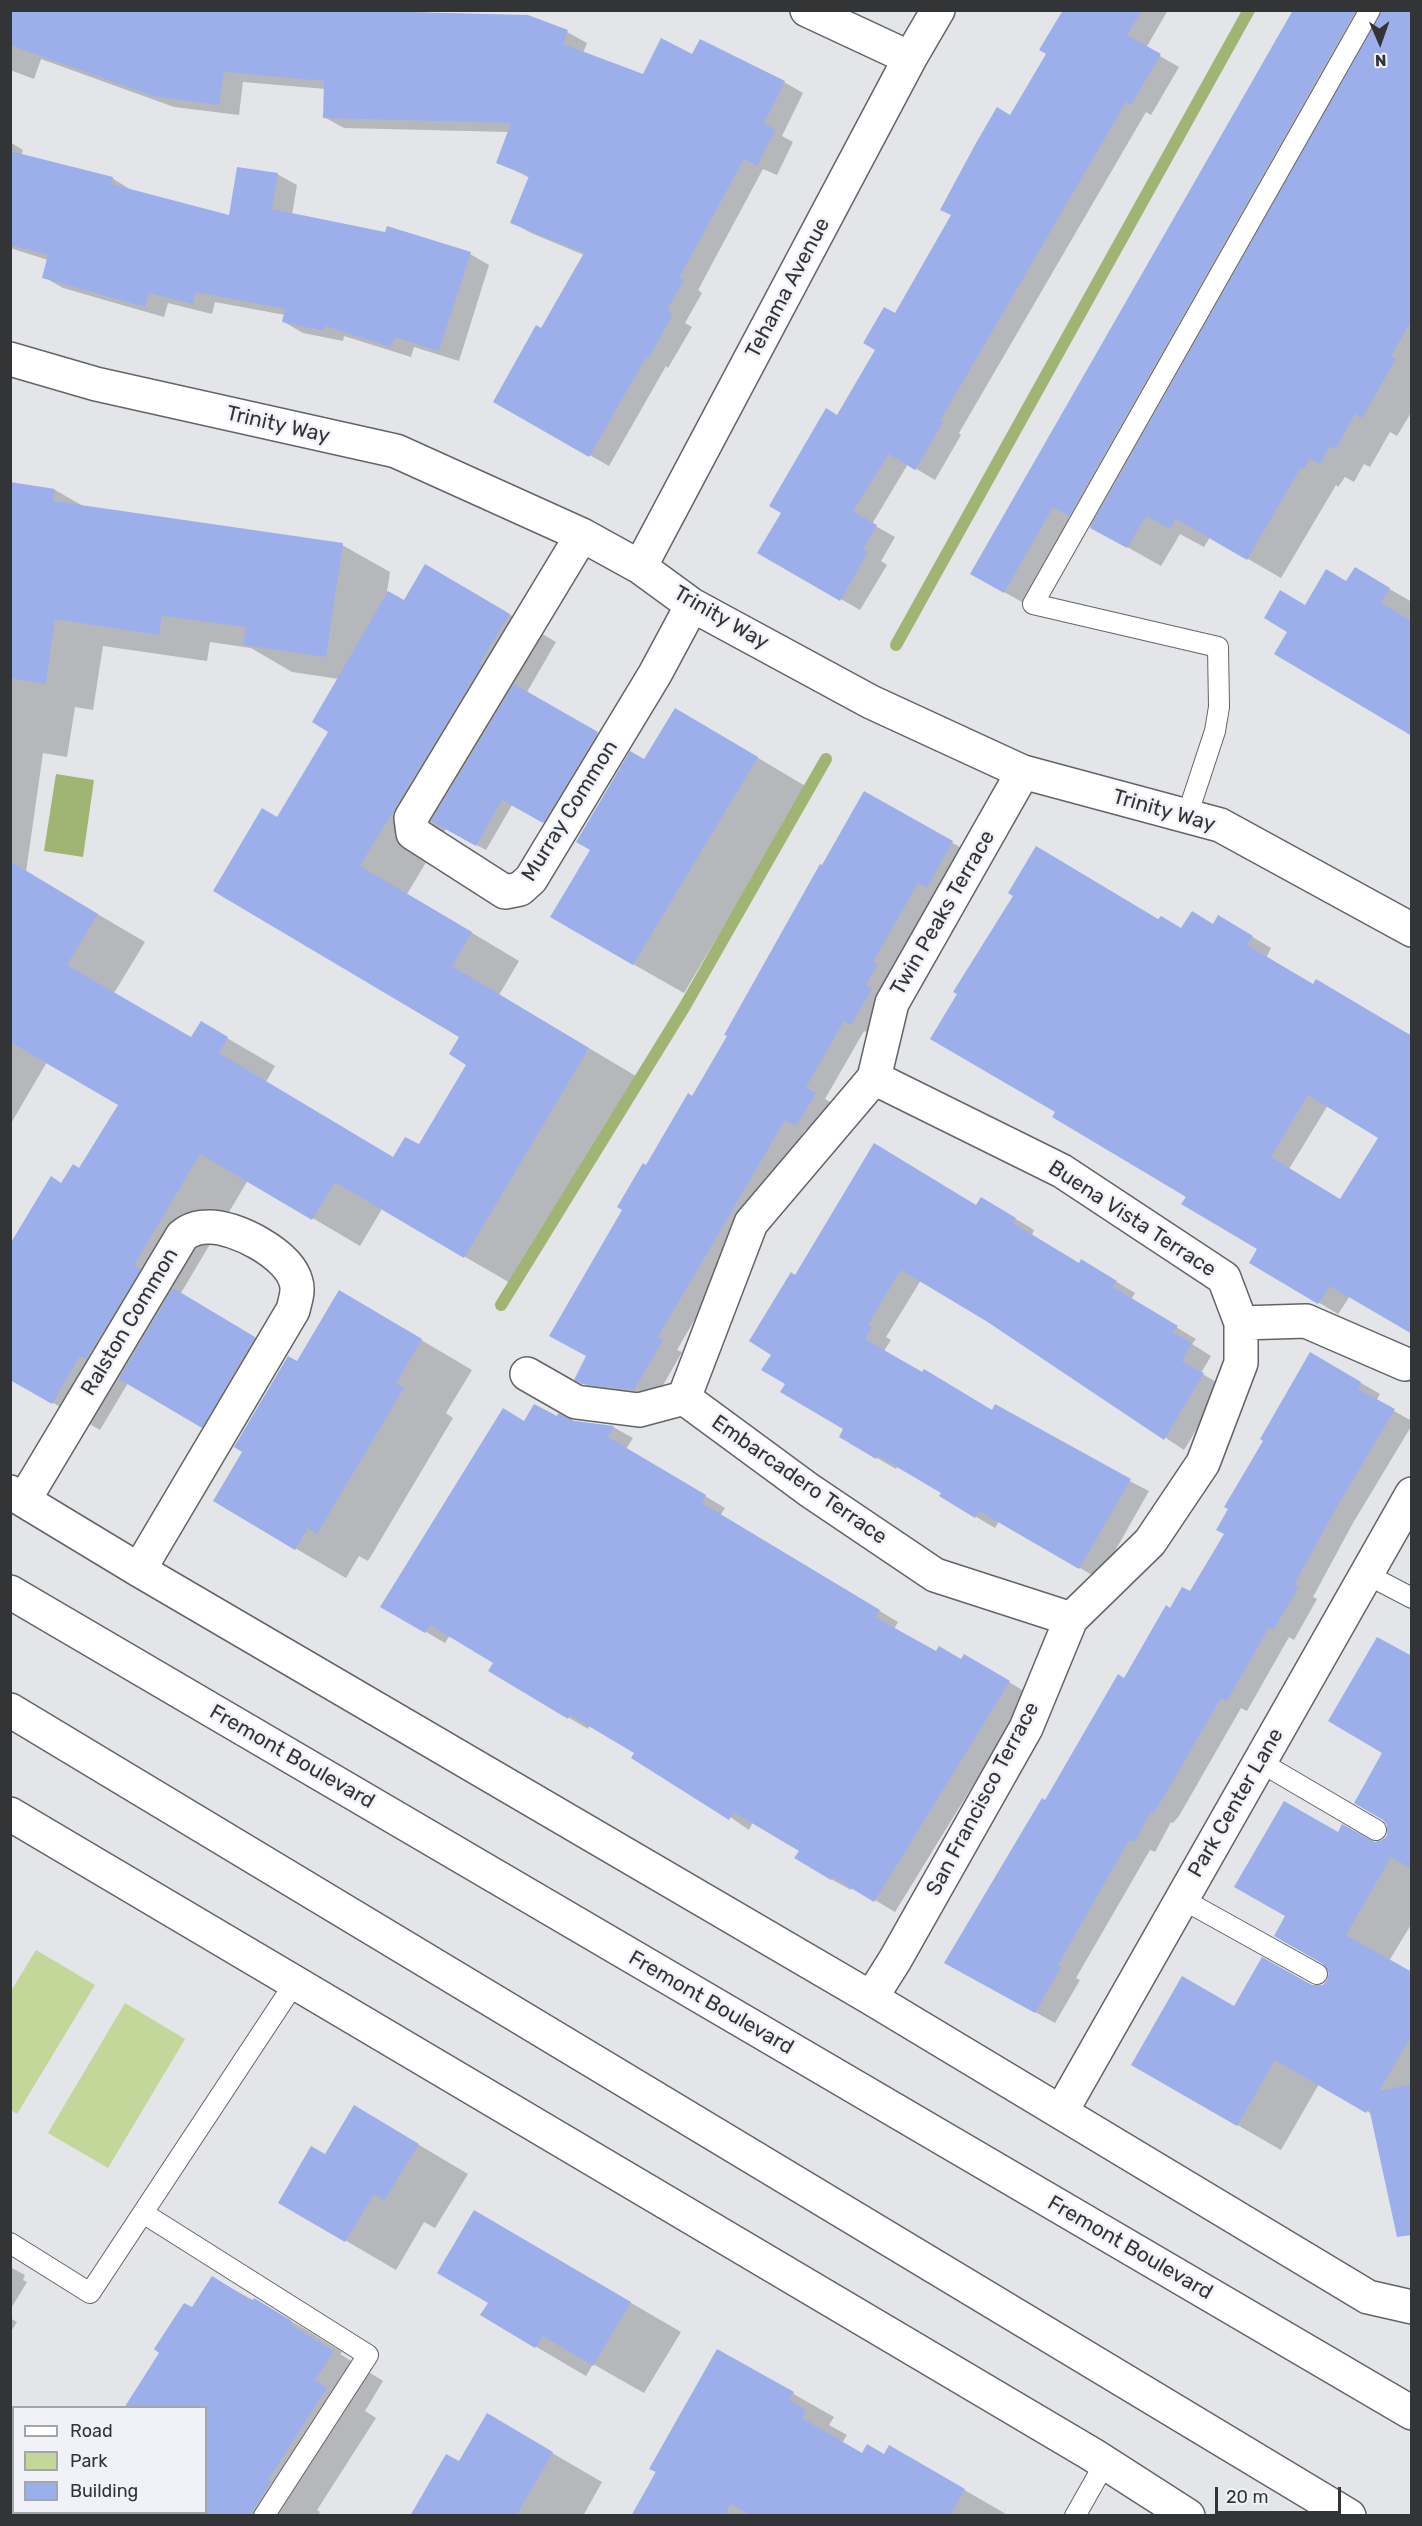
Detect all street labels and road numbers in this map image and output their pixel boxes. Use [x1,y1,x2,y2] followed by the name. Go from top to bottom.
[740,214,836,362] street label: Tehama Avenue
[224,401,332,449] street label: Trinity Way
[669,581,773,655] street label: Trinity Way
[517,736,623,886] street label: Murray Common
[1110,784,1218,838] street label: Trinity Way
[886,826,1000,1000] street label: Twin Peaks Terrace
[1043,1155,1221,1283] street label: Buena Vista Terrace
[76,1244,184,1400] street label: Ralston Common
[706,1410,892,1550] street label: Embarcadero Terrace
[921,1698,1045,1900] street label: San Francisco Terrace
[205,1699,379,1815] street label: Fremont Boulevard
[1183,1724,1289,1882] street label: Park Center Lane
[624,1945,798,2061] street label: Fremont Boulevard
[1043,2190,1217,2306] street label: Fremont Boulevard

